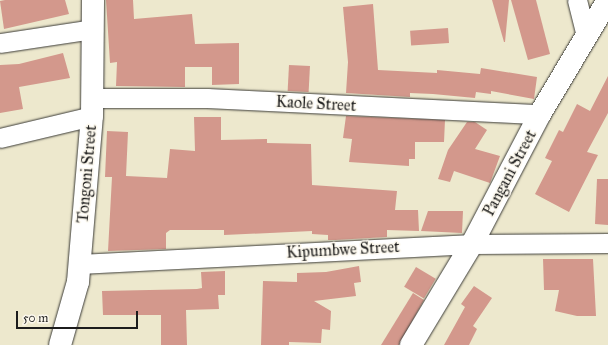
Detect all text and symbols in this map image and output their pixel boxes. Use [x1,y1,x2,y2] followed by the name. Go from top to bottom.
[275,92,357,116] street label: Kaole Street
[73,124,101,224] street label: Tongoni Street
[479,127,541,219] street label: Pangani Street
[286,237,400,263] street label: Kipumbwe Street
[18,303,140,329] scale bar
[23,311,48,325] text: 50 m

